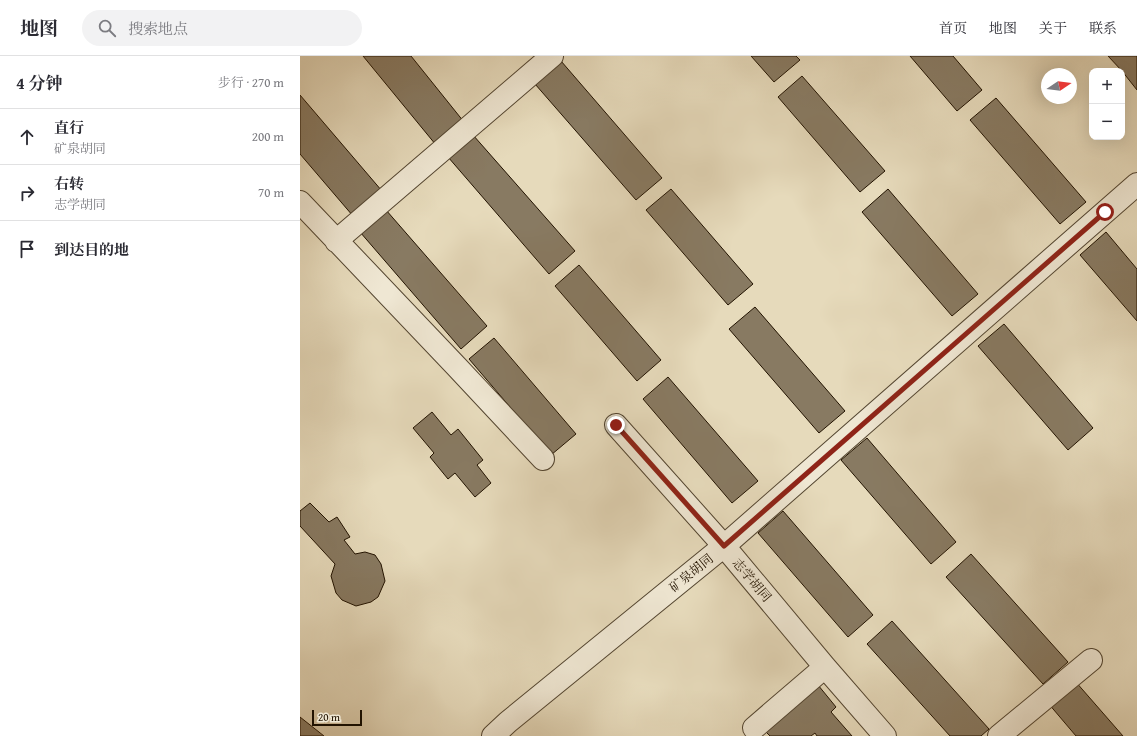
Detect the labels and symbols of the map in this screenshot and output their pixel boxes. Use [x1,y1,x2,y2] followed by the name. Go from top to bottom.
[1041,68,1077,104] north arrow
[1096,203,1114,221] route start
[607,416,625,434] route end
[665,549,717,597] street label: 矿泉胡同
[728,554,776,606] street label: 志学胡同
[312,708,362,727] scale bar

